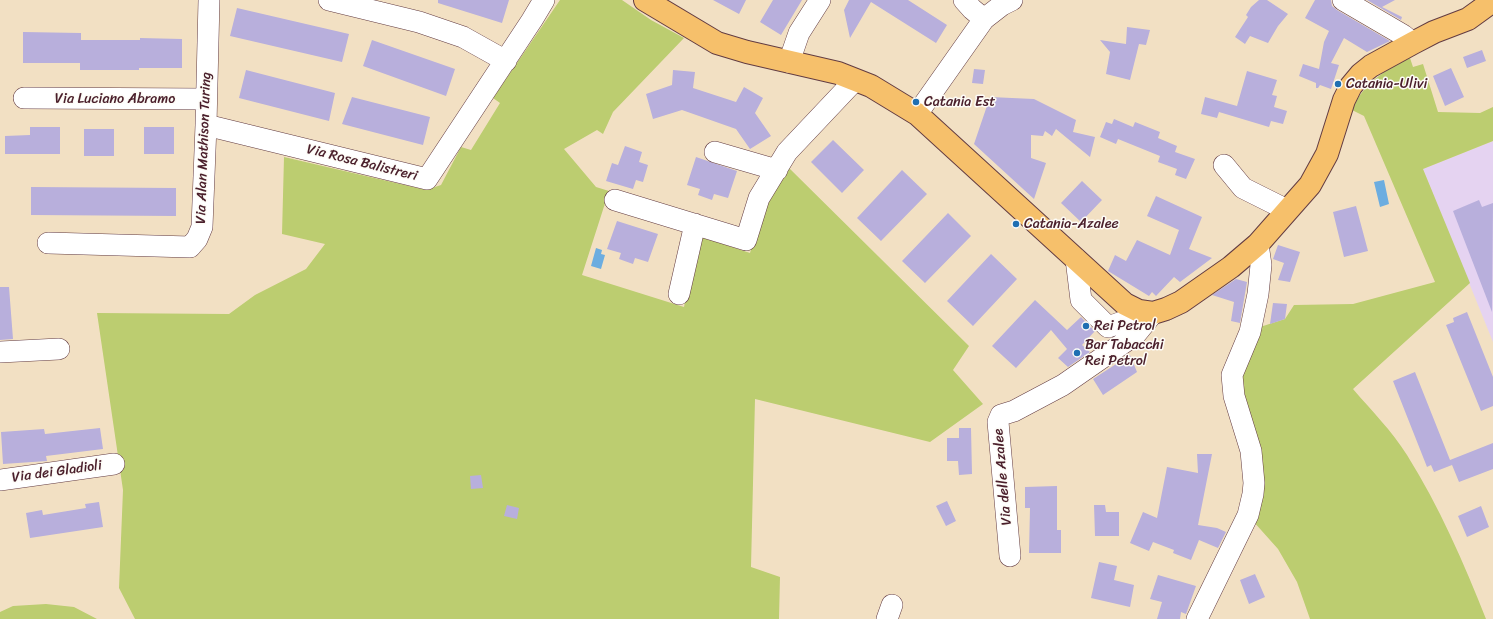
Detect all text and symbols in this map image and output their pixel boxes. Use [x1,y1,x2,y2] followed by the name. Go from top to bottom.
[193,72,215,224] street label: Via Alan Mathison Turing
[1346,76,1427,92] place label: Catania-Ulivi
[1333,79,1343,89] marker: Catania-Ulivi
[55,91,175,107] street label: Via Luciano Abramo
[924,94,995,110] place label: Catania Est
[911,97,921,107] marker: Catania Est
[305,141,419,185] street label: Via Rosa Balistreri
[1024,216,1119,232] place label: Catania-Azalee
[1011,219,1021,229] marker: Catania-Azalee
[1094,318,1156,334] place label: Rei Petrol
[1081,321,1091,331] marker: Rei Petrol
[1085,337,1164,370] place label: Bar Tabacchi Rei Petrol
[1072,348,1082,358] marker: Bar Tabacchi Rei Petrol
[990,428,1016,526] street label: Via delle Azalee
[11,457,103,487] street label: Via dei Gladioli

